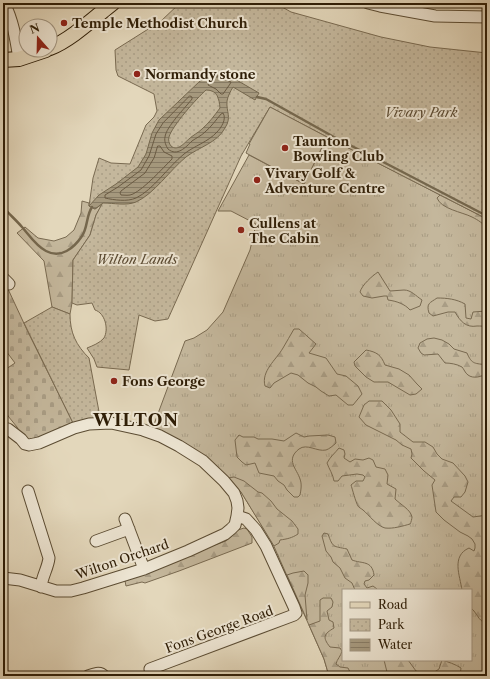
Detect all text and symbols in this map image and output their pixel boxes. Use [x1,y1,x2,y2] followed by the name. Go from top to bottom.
[72,15,248,31] place label: Temple Methodist Church
[18,18,58,58] north arrow
[59,18,69,28] marker: Temple Methodist Church
[28,20,42,37] text: N
[145,66,256,82] place label: Normandy stone
[132,69,142,79] marker: Normandy stone
[385,104,458,120] park label: Vivary Park
[293,133,384,164] place label: Taunton Bowling Club
[280,143,290,153] marker: Taunton Bowling Club
[264,165,385,196] place label: Vivary Golf & Adventure Centre
[252,175,262,185] marker: Vivary Golf & Adventure Centre
[249,215,319,246] place label: Cullens at The Cabin
[236,225,246,235] marker: Cullens at The Cabin
[96,251,178,267] park label: Wilton Lands
[122,373,205,389] place label: Fons George
[109,376,119,386] marker: Fons George
[92,410,179,430] district label: WILTON
[72,536,171,583] street label: Wilton Orchard
[342,589,472,661] legend
[378,597,408,612] text: Road
[163,602,275,656] street label: Fons George Road
[378,617,405,632] text: Park
[377,637,412,652] text: Water

